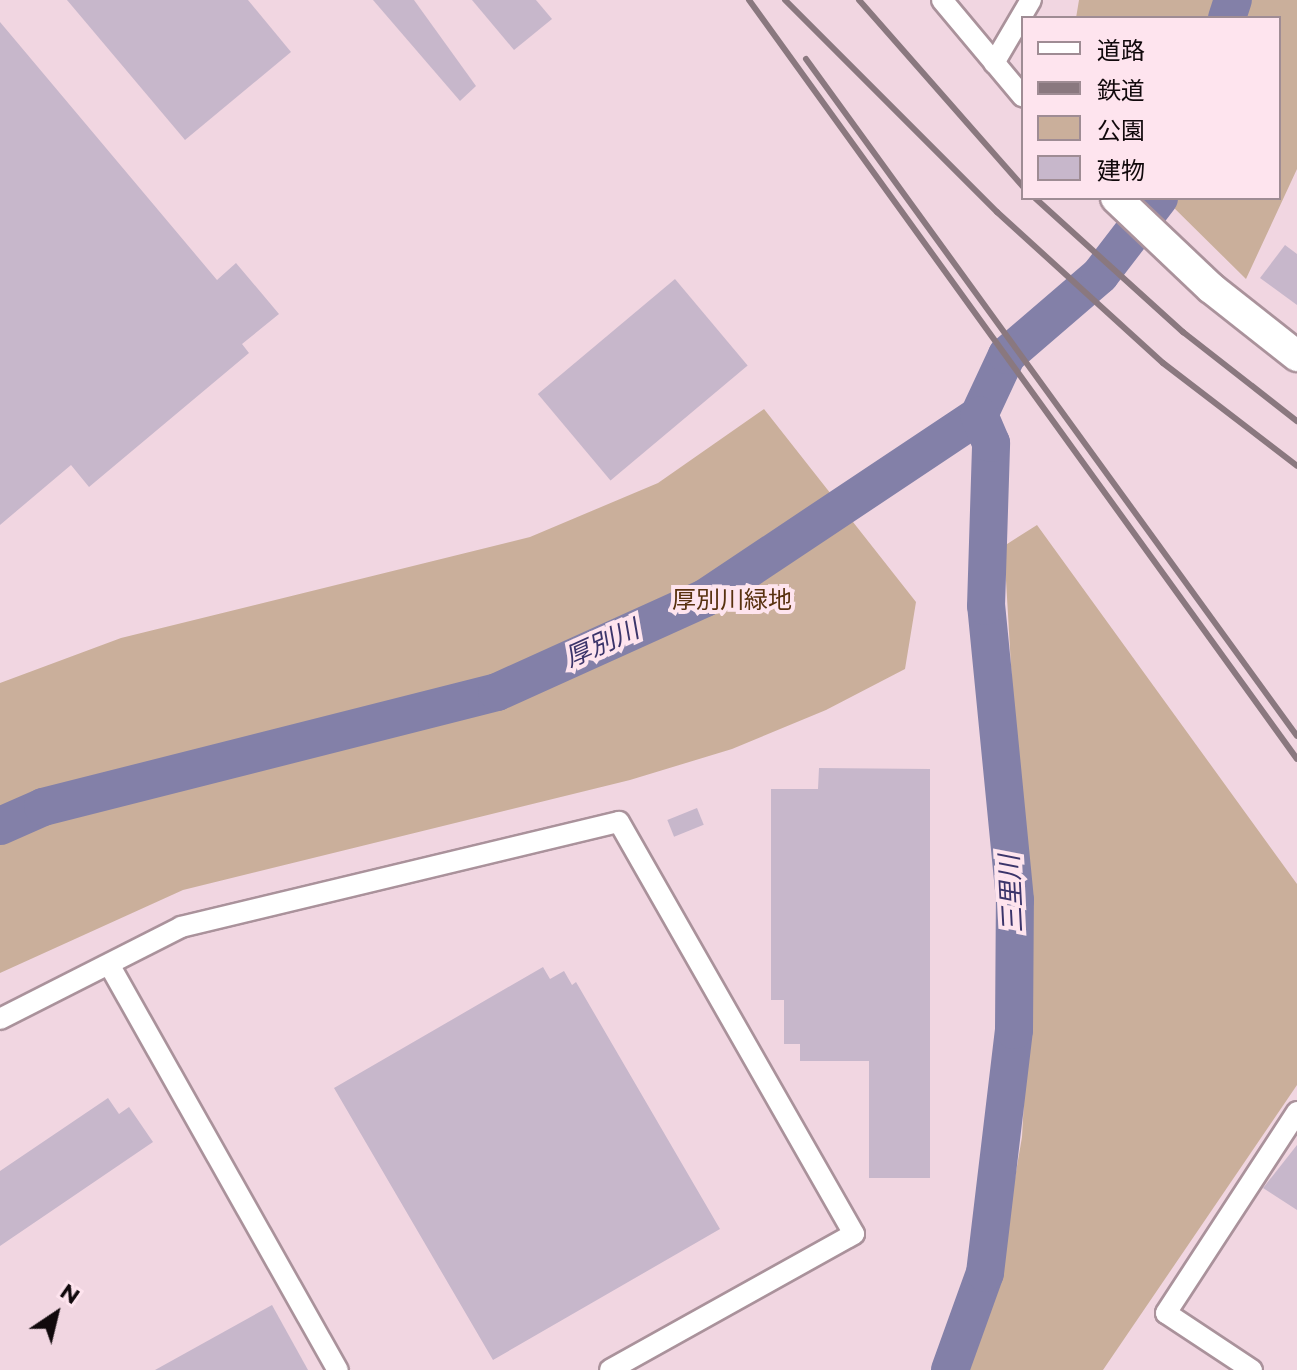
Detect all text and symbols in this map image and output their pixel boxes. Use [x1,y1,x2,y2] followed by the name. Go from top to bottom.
[1021,16,1281,200] legend
[1097,36,1145,65] text: 道路
[1097,76,1145,105] text: 鉄道
[1097,116,1145,145] text: 公園
[1097,156,1145,185] text: 建物
[672,586,792,614] park label: 厚別川緑地
[560,614,644,674] water label: 厚別川
[994,854,1030,934] water label: 三里川
[16,1274,96,1354] north arrow
[55,1278,85,1310] text: N

